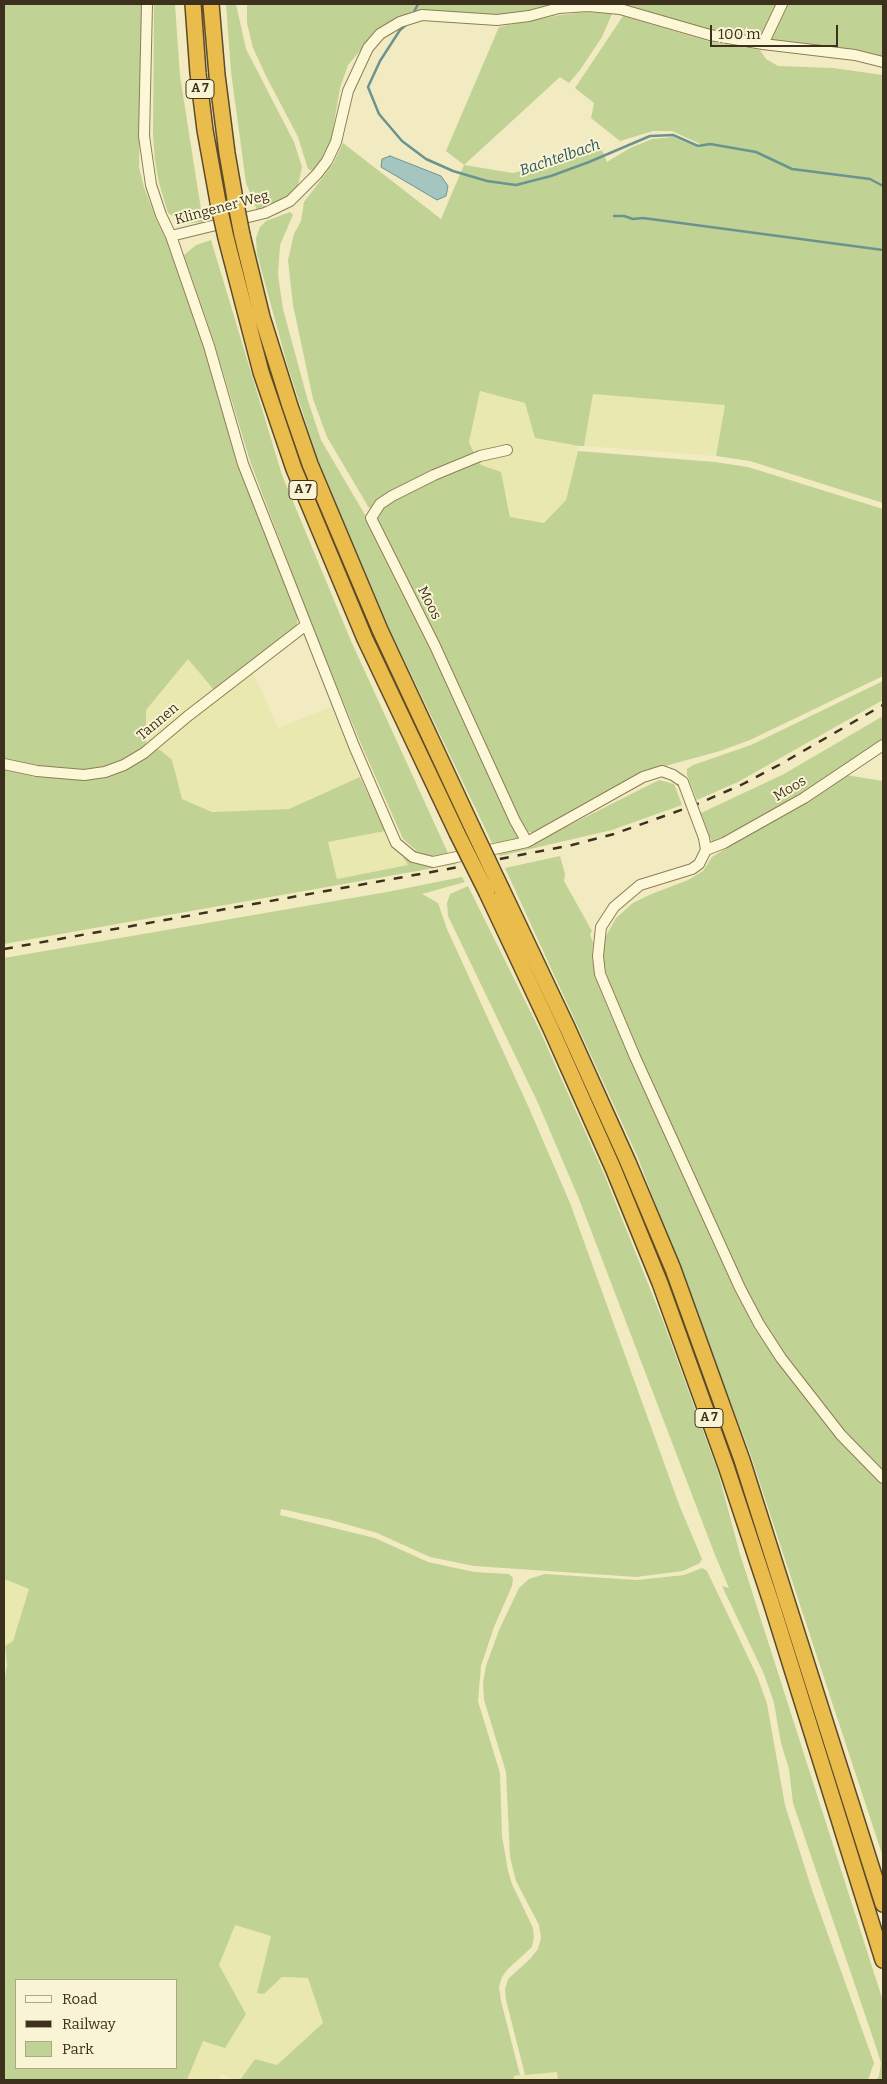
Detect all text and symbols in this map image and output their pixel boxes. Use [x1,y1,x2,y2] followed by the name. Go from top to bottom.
[712,15,840,47] scale bar
[718,25,761,43] text: 100 m
[186,80,214,98] road number: A 7
[517,136,603,180] water label: Bachtelbach
[173,187,271,229] street label: Klingener Weg
[289,480,317,500] road number: A 7
[414,584,444,622] street label: Moos
[134,700,182,744] street label: Tannen
[771,773,809,805] street label: Moos
[695,1409,723,1428] road number: A 7
[15,1979,178,2069] legend
[62,1990,97,2008] text: Road
[62,2015,116,2033] text: Railway
[62,2040,94,2058] text: Park

